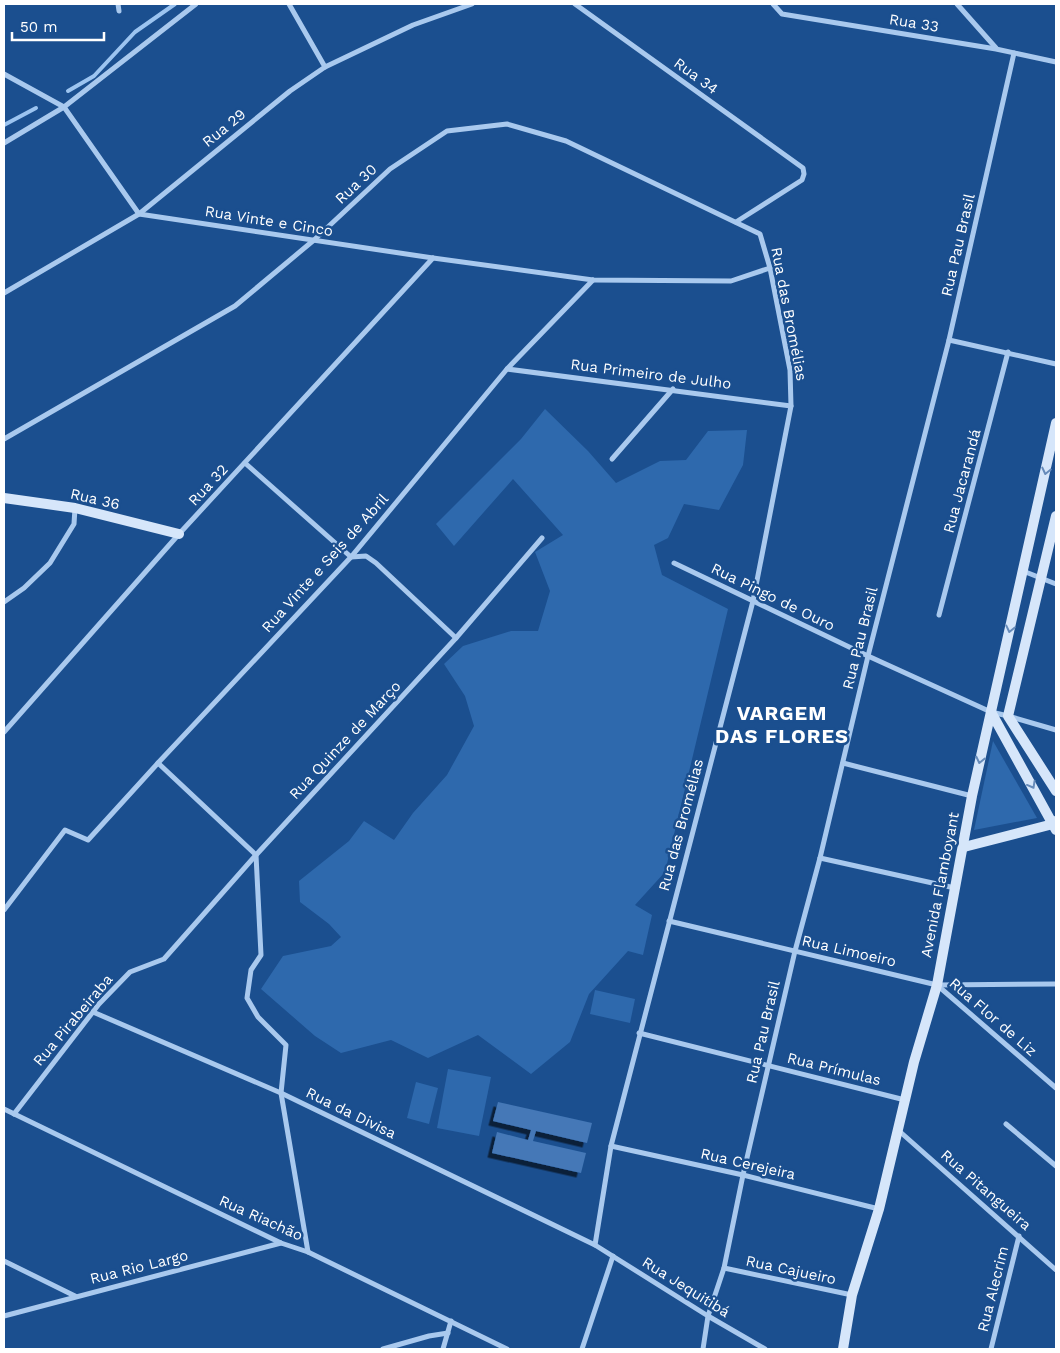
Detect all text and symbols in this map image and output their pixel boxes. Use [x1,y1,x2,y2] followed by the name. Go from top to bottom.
[12,10,105,42] scale bar
[888,10,940,36] street label: Rua 33
[20,18,57,36] text: 50 m
[670,54,722,98] street label: Rua 34
[199,105,249,151] street label: Rua 29
[331,160,381,208] street label: Rua 30
[937,191,979,298] street label: Rua Pau Brasil
[204,202,334,240] street label: Rua Vinte e Cinco
[767,246,811,382] street label: Rua das Bromélias
[570,355,732,393] street label: Rua Primeiro de Julho
[939,426,985,535] street label: Rua Jacarandá
[184,461,232,509] street label: Rua 32
[1041,466,1051,475] one-way arrow
[69,485,121,513] street label: Rua 36
[258,490,392,636] street label: Rua Vinte e Seis de Abril
[708,559,838,635] street label: Rua Pingo de Ouro
[839,584,882,691] street label: Rua Pau Brasil
[1005,625,1016,634] one-way arrow
[285,677,405,803] street label: Rua Quinze de Março
[715,701,849,748] district label: VARGEM DAS FLORES
[975,755,986,764] one-way arrow
[655,757,707,893] street label: Rua das Bromélias
[1025,780,1035,789] one-way arrow
[917,810,963,959] street label: Avenida Flamboyant
[800,931,898,971] street label: Rua Limoeiro
[29,970,117,1070] street label: Rua Pirabeiraba
[946,974,1040,1060] street label: Rua Flor de Liz
[742,978,784,1085] street label: Rua Pau Brasil
[785,1049,883,1089] street label: Rua Prímulas
[303,1083,399,1143] street label: Rua da Divisa
[699,1144,798,1184] street label: Rua Cerejeira
[937,1146,1035,1234] street label: Rua Pitangueira
[216,1191,306,1245] street label: Rua Riachão
[974,1244,1012,1334] street label: Rua Alecrim
[88,1246,190,1288] street label: Rua Rio Largo
[744,1252,838,1288] street label: Rua Cajueiro
[639,1253,734,1321] street label: Rua Jequitibá

